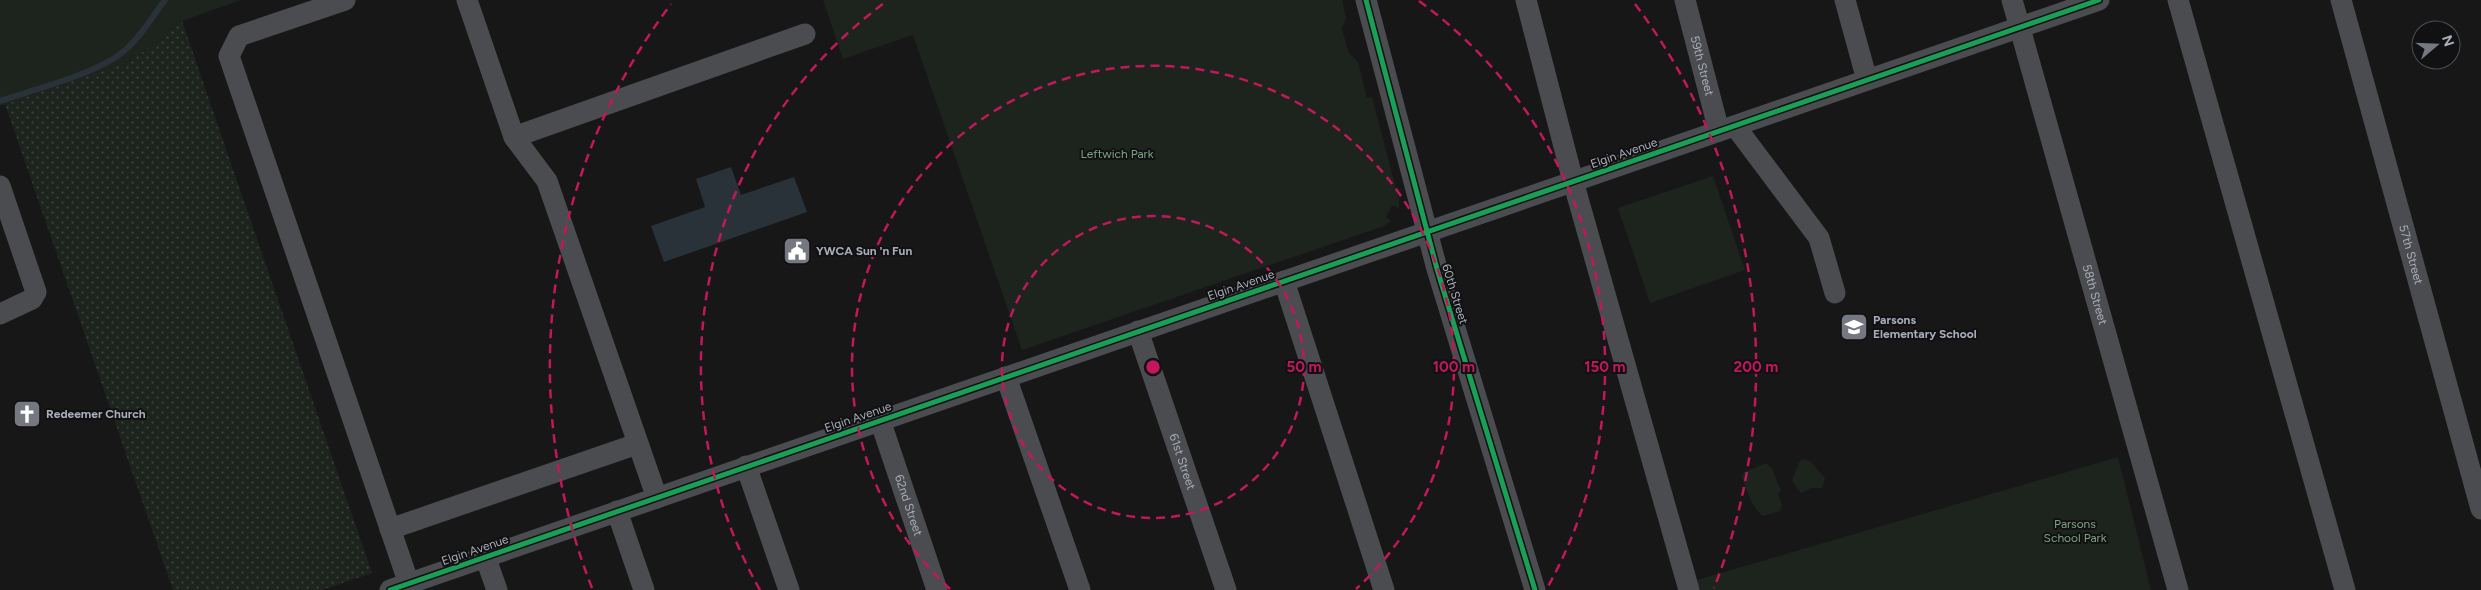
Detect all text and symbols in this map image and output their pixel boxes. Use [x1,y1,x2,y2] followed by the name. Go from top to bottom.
[2411,20,2461,70] north arrow
[2438,33,2458,49] text: N
[1688,34,1717,98] street label: 59th Street
[1589,135,1660,171] street label: Elgin Avenue
[1081,147,1154,161] park label: Leftwich Park
[2396,223,2426,286] street label: 57th Street
[782,236,812,266] public building icon: YWCA Sun 'n Fun
[816,244,912,258] place label: YWCA Sun 'n Fun
[1439,262,1471,326] street label: 60th Street
[2080,263,2110,327] street label: 58th Street
[1206,267,1277,303] street label: Elgin Avenue
[1839,312,1869,342] school or university icon: Parsons Elementary School
[1873,313,1977,341] place label: Parsons Elementary School
[1144,358,1162,376] centre of rings
[1286,358,1322,376] text: 50 m
[1433,358,1475,376] text: 100 m
[1584,358,1626,376] text: 150 m
[1734,358,1778,376] text: 200 m
[12,399,42,429] church icon: Redeemer Church
[823,399,894,435] street label: Elgin Avenue
[46,407,146,421] place label: Redeemer Church
[1166,432,1199,492] street label: 61st Street
[892,473,926,538] street label: 62nd Street
[2044,517,2107,545] park label: Parsons School Park
[440,532,511,568] street label: Elgin Avenue

